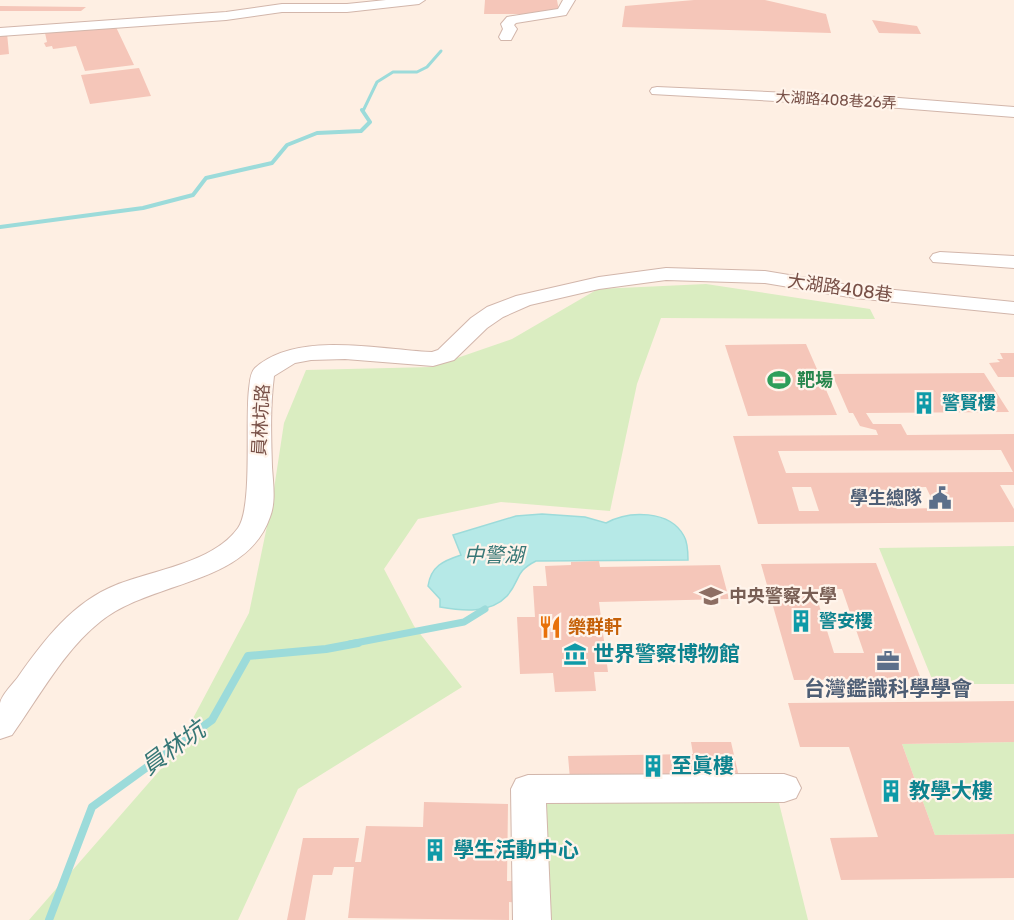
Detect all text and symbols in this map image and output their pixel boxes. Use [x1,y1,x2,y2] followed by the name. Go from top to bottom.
[775,88,897,112] street label: 大湖路408巷26弄
[786,270,894,306] street label: 大湖路408巷
[766,367,792,393] sports icon: 靶場
[797,369,833,391] place label: 靶場
[248,383,274,457] street label: 員林坑路
[911,390,937,416] building icon: 警賢樓
[942,392,996,414] place label: 警賢樓
[927,485,953,511] public building icon: 學生總隊
[850,487,922,509] place label: 學生總隊
[464,543,527,567] water label: 中警湖
[698,583,724,609] school or university icon: 中央警察大學
[729,585,837,607] place label: 中央警察大學
[788,608,814,634] building icon: 警安樓
[819,610,873,632] place label: 警安樓
[537,614,563,640] restaurant icon: 樂群軒
[568,616,622,638] place label: 樂群軒
[562,641,588,667] museum icon: 世界警察博物館
[593,641,740,666] place label: 世界警察博物館
[875,648,901,674] office icon: 台灣鑑識科學學會
[804,676,972,701] place label: 台灣鑑識科學學會
[136,714,213,780] water label: 員林坑
[640,753,666,779] building icon: 至眞樓
[671,753,734,778] place label: 至眞樓
[878,778,904,804] building icon: 教學大樓
[909,778,993,803] place label: 教學大樓
[422,837,448,863] building icon: 學生活動中心
[453,837,579,862] place label: 學生活動中心

